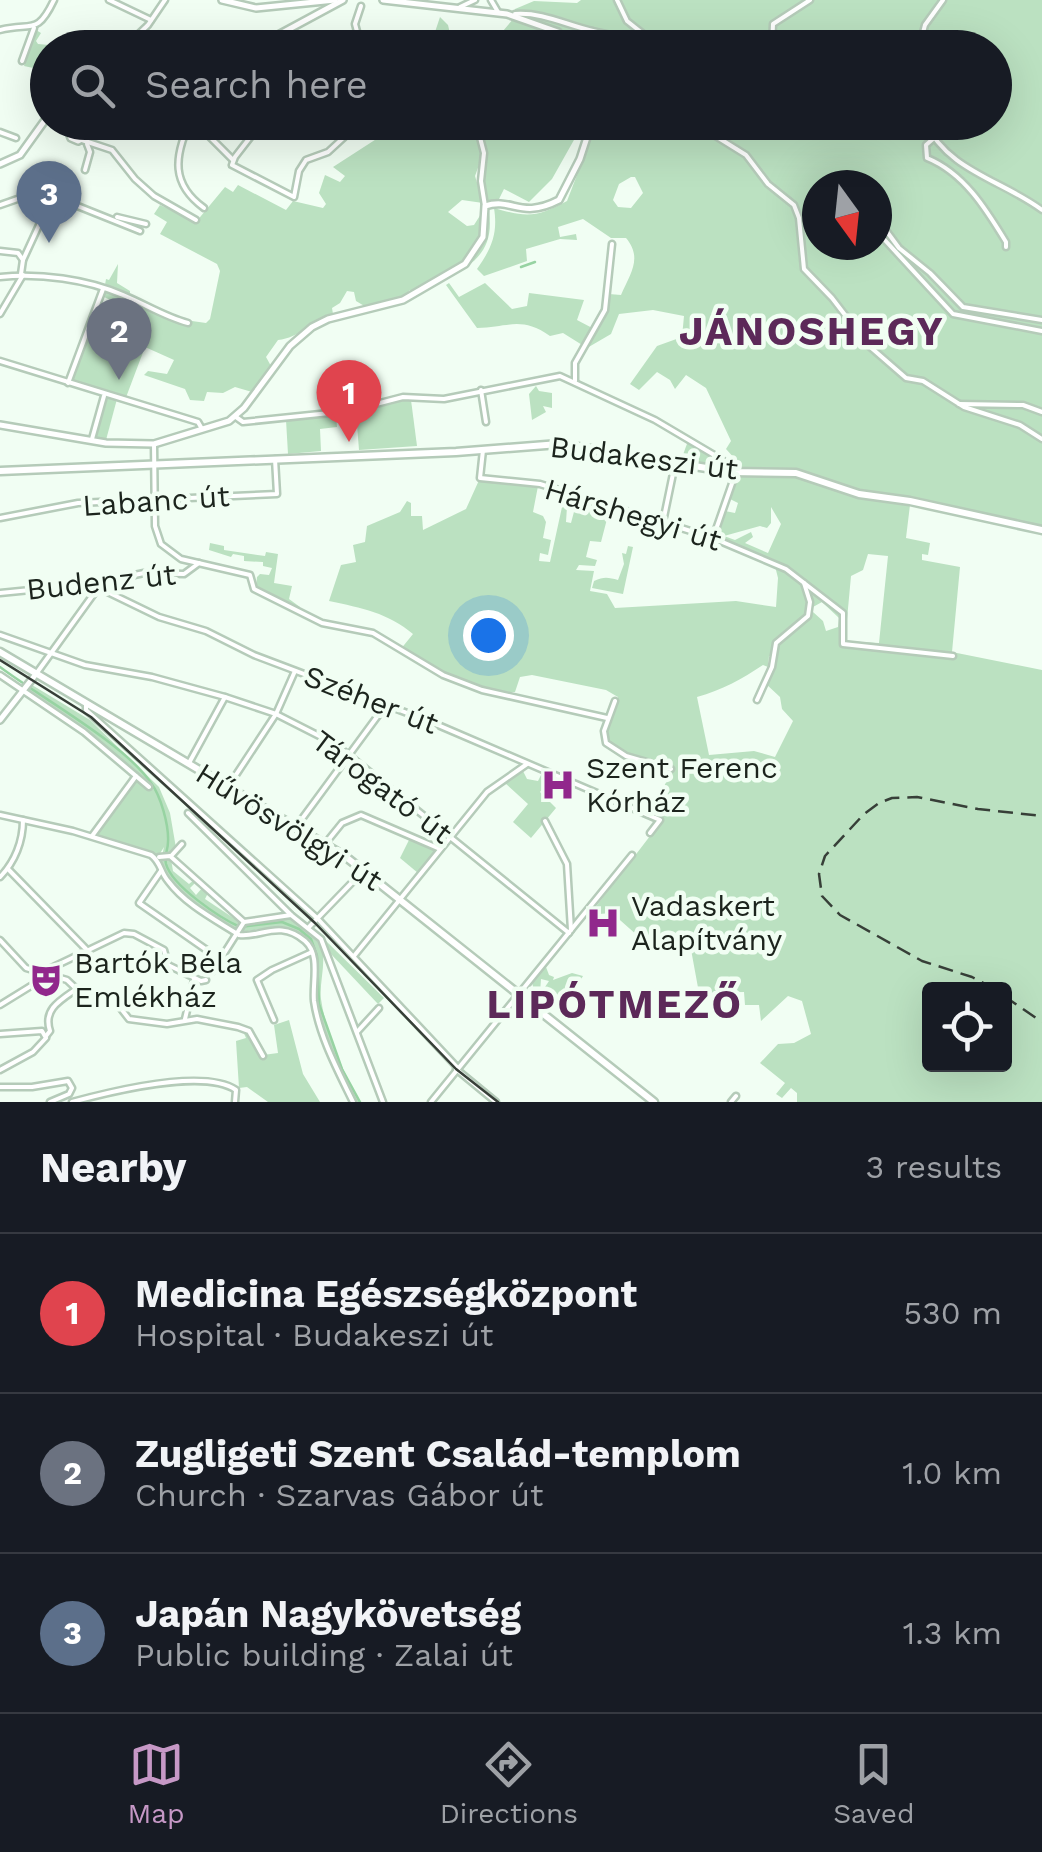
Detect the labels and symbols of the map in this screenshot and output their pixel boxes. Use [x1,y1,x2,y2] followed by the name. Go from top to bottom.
[17,160,82,243] pin: 3
[802,170,892,260] north arrow
[86,298,152,380] pin: 2
[679,308,945,355] district label: JÁNOSHEGY
[316,360,382,442] pin: 1
[548,429,740,486] street label: Budakeszi út
[541,471,726,558] street label: Hárshegyi út
[81,478,231,523] street label: Labanc út
[24,556,178,607] street label: Budenz út
[463,610,514,661] your location
[299,658,444,741] street label: Széher út
[305,723,459,851] street label: Tárogató út
[586,750,778,819] place label: Szent Ferenc Kórház
[190,755,389,898] street label: Hűvösvölgyi út
[539,766,577,804] hospital icon: Szent Ferenc Kórház
[631,888,783,957] place label: Vadaskert Alapítvány
[584,904,622,942] hospital icon: Vadaskert Alapítvány
[74,945,242,1014] place label: Bartók Béla Emlékház
[27,961,65,999] theatre icon: Bartók Béla Emlékház
[487,981,743,1028] district label: LIPÓTMEZŐ

